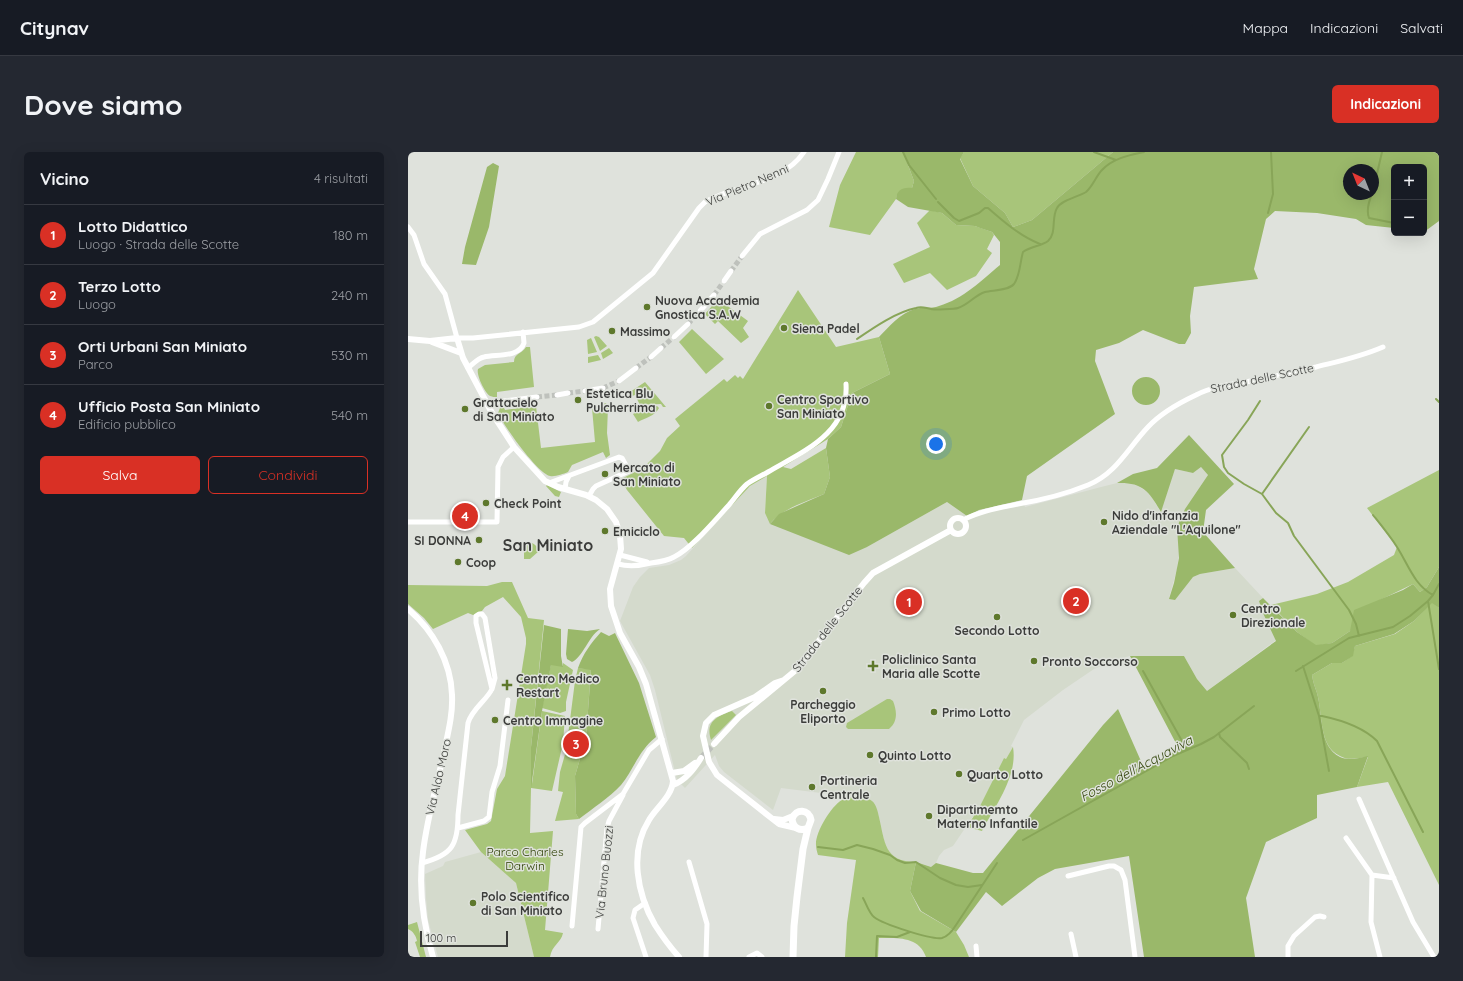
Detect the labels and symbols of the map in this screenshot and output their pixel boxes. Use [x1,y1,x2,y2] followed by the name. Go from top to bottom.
[703,161,791,209] street label: Via Pietro Nenni
[1343,164,1379,200] north arrow
[655,293,760,322] place label: Nuova Accademia Gnostica S.A.W
[642,302,652,312] marker: Nuova Accademia Gnostica S.A.W
[792,321,860,336] place label: Siena Padel
[779,323,789,333] marker: Siena Padel
[620,324,671,339] place label: Massimo
[607,326,617,336] marker: Massimo
[1209,360,1315,396] street label: Strada delle Scotte
[586,386,656,415] place label: Estetica Blu Pulcherrima
[777,392,869,421] place label: Centro Sportivo San Miniato
[473,395,555,424] place label: Grattacielo di San Miniato
[573,395,583,405] marker: Estetica Blu Pulcherrima
[764,401,774,411] marker: Centro Sportivo San Miniato
[460,404,470,414] marker: Grattacielo di San Miniato
[926,434,946,454] your location
[613,460,681,489] place label: Mercato di San Miniato
[600,469,610,479] marker: Mercato di San Miniato
[494,496,562,511] place label: Check Point
[481,498,491,508] marker: Check Point
[452,501,478,531] pin: 4
[1112,508,1241,537] place label: Nido d'infanzia Aziendale "L'Aquilone"
[1099,517,1109,527] marker: Nido d'infanzia Aziendale "L'Aquilone"
[613,524,660,539] place label: Emiciclo
[600,526,610,536] marker: Emiciclo
[414,533,471,548] place label: SI DONNA
[474,535,484,545] marker: SI DONNA
[503,535,593,555] district label: San Miniato
[466,555,497,570] place label: Coop
[453,557,463,567] marker: Coop
[789,583,865,675] street label: Strada delle Scotte
[1063,586,1089,616] pin: 2
[896,587,922,617] pin: 1
[1241,601,1305,630] place label: Centro Direzionale
[1228,610,1238,620] marker: Centro Direzionale
[992,612,1002,622] marker: Secondo Lotto
[955,623,1040,638] place label: Secondo Lotto
[882,652,980,681] place label: Policlinico Santa Maria alle Scotte
[1042,654,1138,669] place label: Pronto Soccorso
[1029,656,1039,666] marker: Pronto Soccorso
[867,660,879,672] marker: Policlinico Santa Maria alle Scotte
[516,671,600,700] place label: Centro Medico Restart
[501,679,513,691] marker: Centro Medico Restart
[818,686,828,696] marker: Parcheggio Eliporto
[790,697,856,726] place label: Parcheggio Eliporto
[942,705,1011,720] place label: Primo Lotto
[929,707,939,717] marker: Primo Lotto
[503,713,603,728] place label: Centro Immagine
[490,715,500,725] marker: Centro Immagine
[563,729,589,759] pin: 3
[1077,731,1196,804] water label: Fosso dell'Acquaviva
[422,737,454,817] street label: Via Aldo Moro
[878,748,952,763] place label: Quinto Lotto
[865,750,875,760] marker: Quinto Lotto
[967,767,1044,782] place label: Quarto Lotto
[954,769,964,779] marker: Quarto Lotto
[820,773,877,802] place label: Portineria Centrale
[807,782,817,792] marker: Portineria Centrale
[937,802,1038,831] place label: Dipartimemto Materno Infantile
[924,811,934,821] marker: Dipartimemto Materno Infantile
[592,825,616,919] street label: Via Bruno Buozzi
[486,844,564,873] park label: Parco Charles Darwin
[481,889,570,918] place label: Polo Scientifico di San Miniato
[468,898,478,908] marker: Polo Scientifico di San Miniato
[420,929,508,948] scale bar

